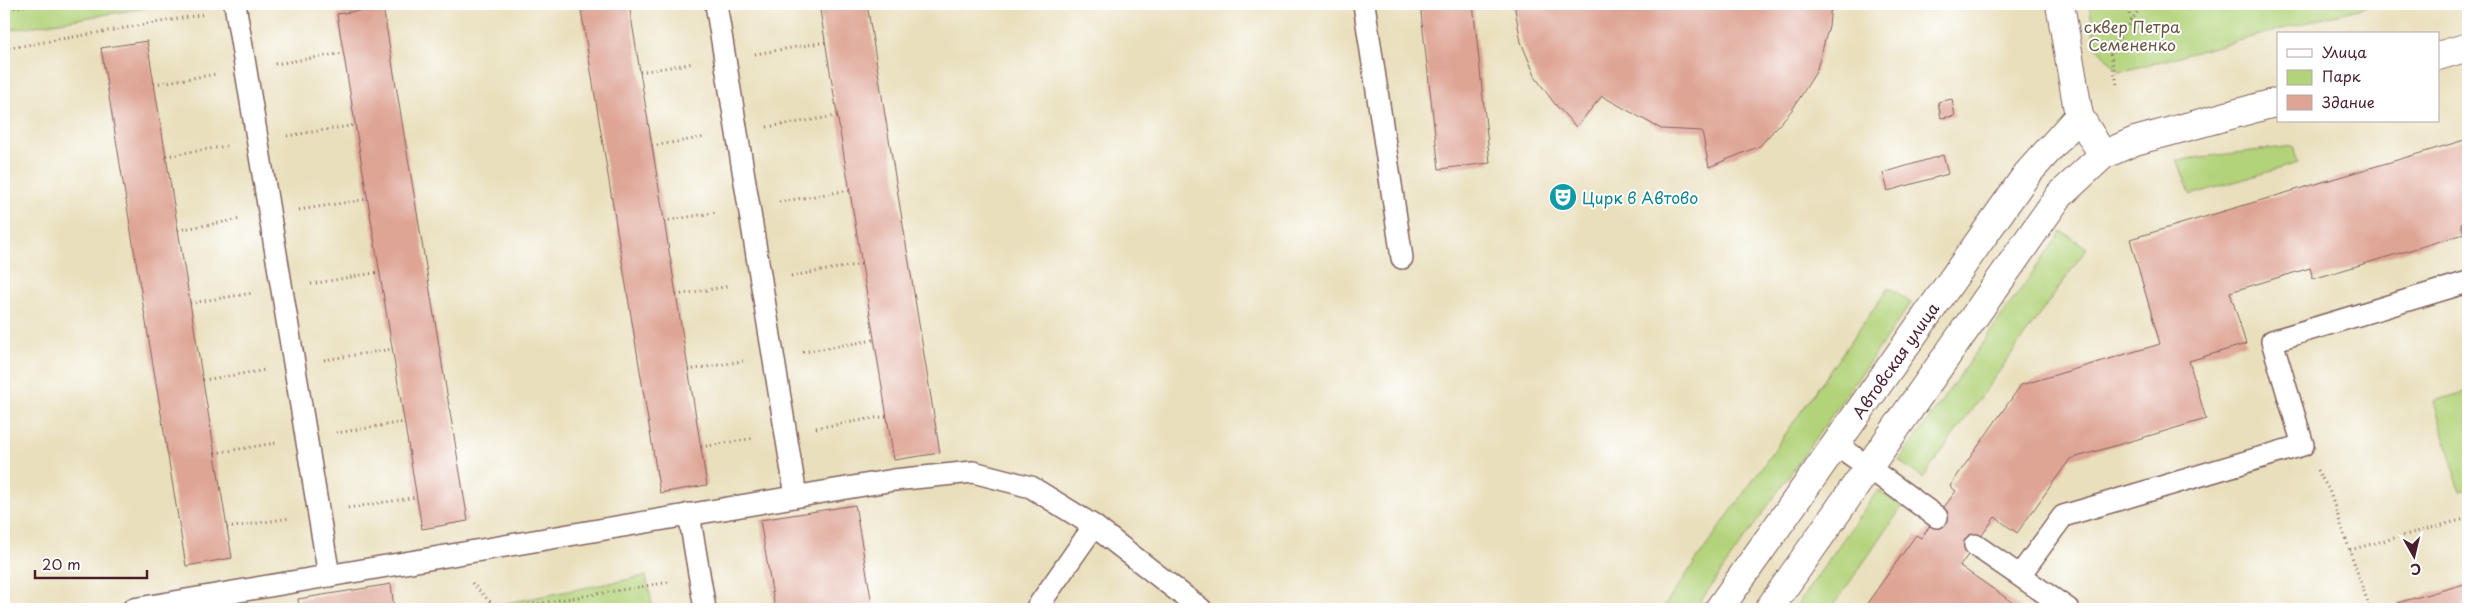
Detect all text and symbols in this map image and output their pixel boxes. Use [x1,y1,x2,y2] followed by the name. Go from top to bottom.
[2084,14,2180,56] park label: сквер Петра Семененко
[2277,32,2440,122] legend
[2322,40,2367,63] text: Улица
[2322,64,2361,87] text: Парк
[2322,90,2375,113] text: Здание
[1548,182,1578,212] theatre icon: Цирк в Автово
[1582,185,1698,209] place label: Цирк в Автово
[1846,297,1944,423] street label: Автовская улица
[2390,530,2440,580] north arrow
[35,548,148,580] scale bar
[42,552,81,575] text: 20 m
[2409,558,2423,580] text: С

